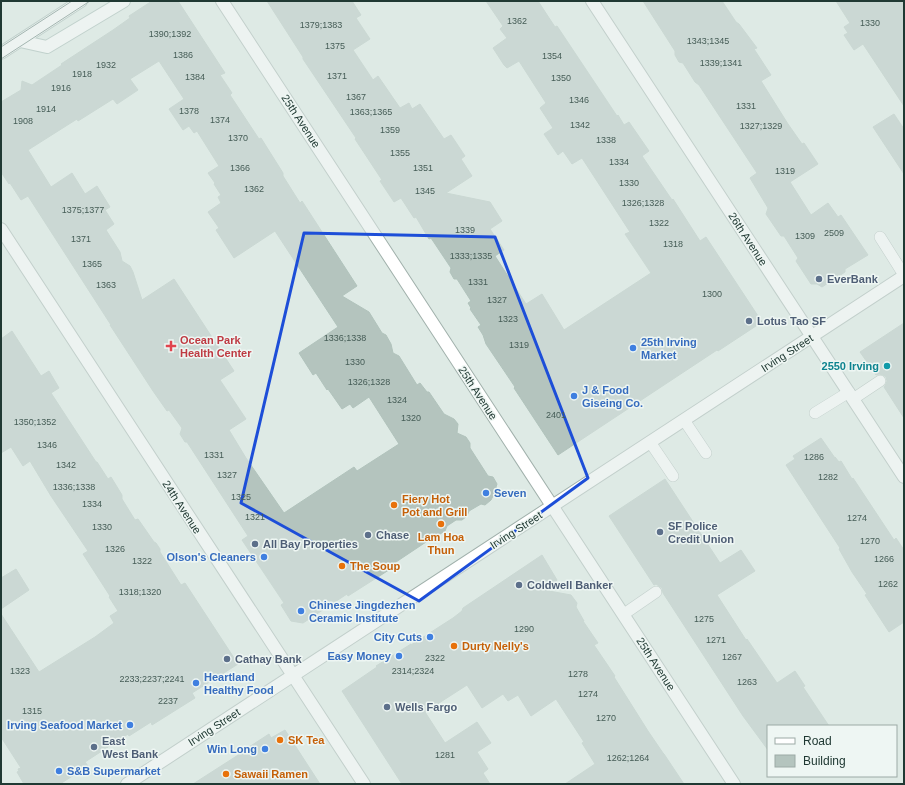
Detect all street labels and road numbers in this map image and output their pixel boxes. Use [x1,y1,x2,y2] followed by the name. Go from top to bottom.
[279,92,323,150] street label: 25th Avenue
[726,210,770,268] street label: 26th Avenue
[759,332,815,374] street label: Irving Street
[456,364,500,422] street label: 25th Avenue
[160,478,204,536] street label: 24th Avenue
[488,509,544,551] street label: Irving Street
[634,635,678,693] street label: 25th Avenue
[186,706,242,748] street label: Irving Street

